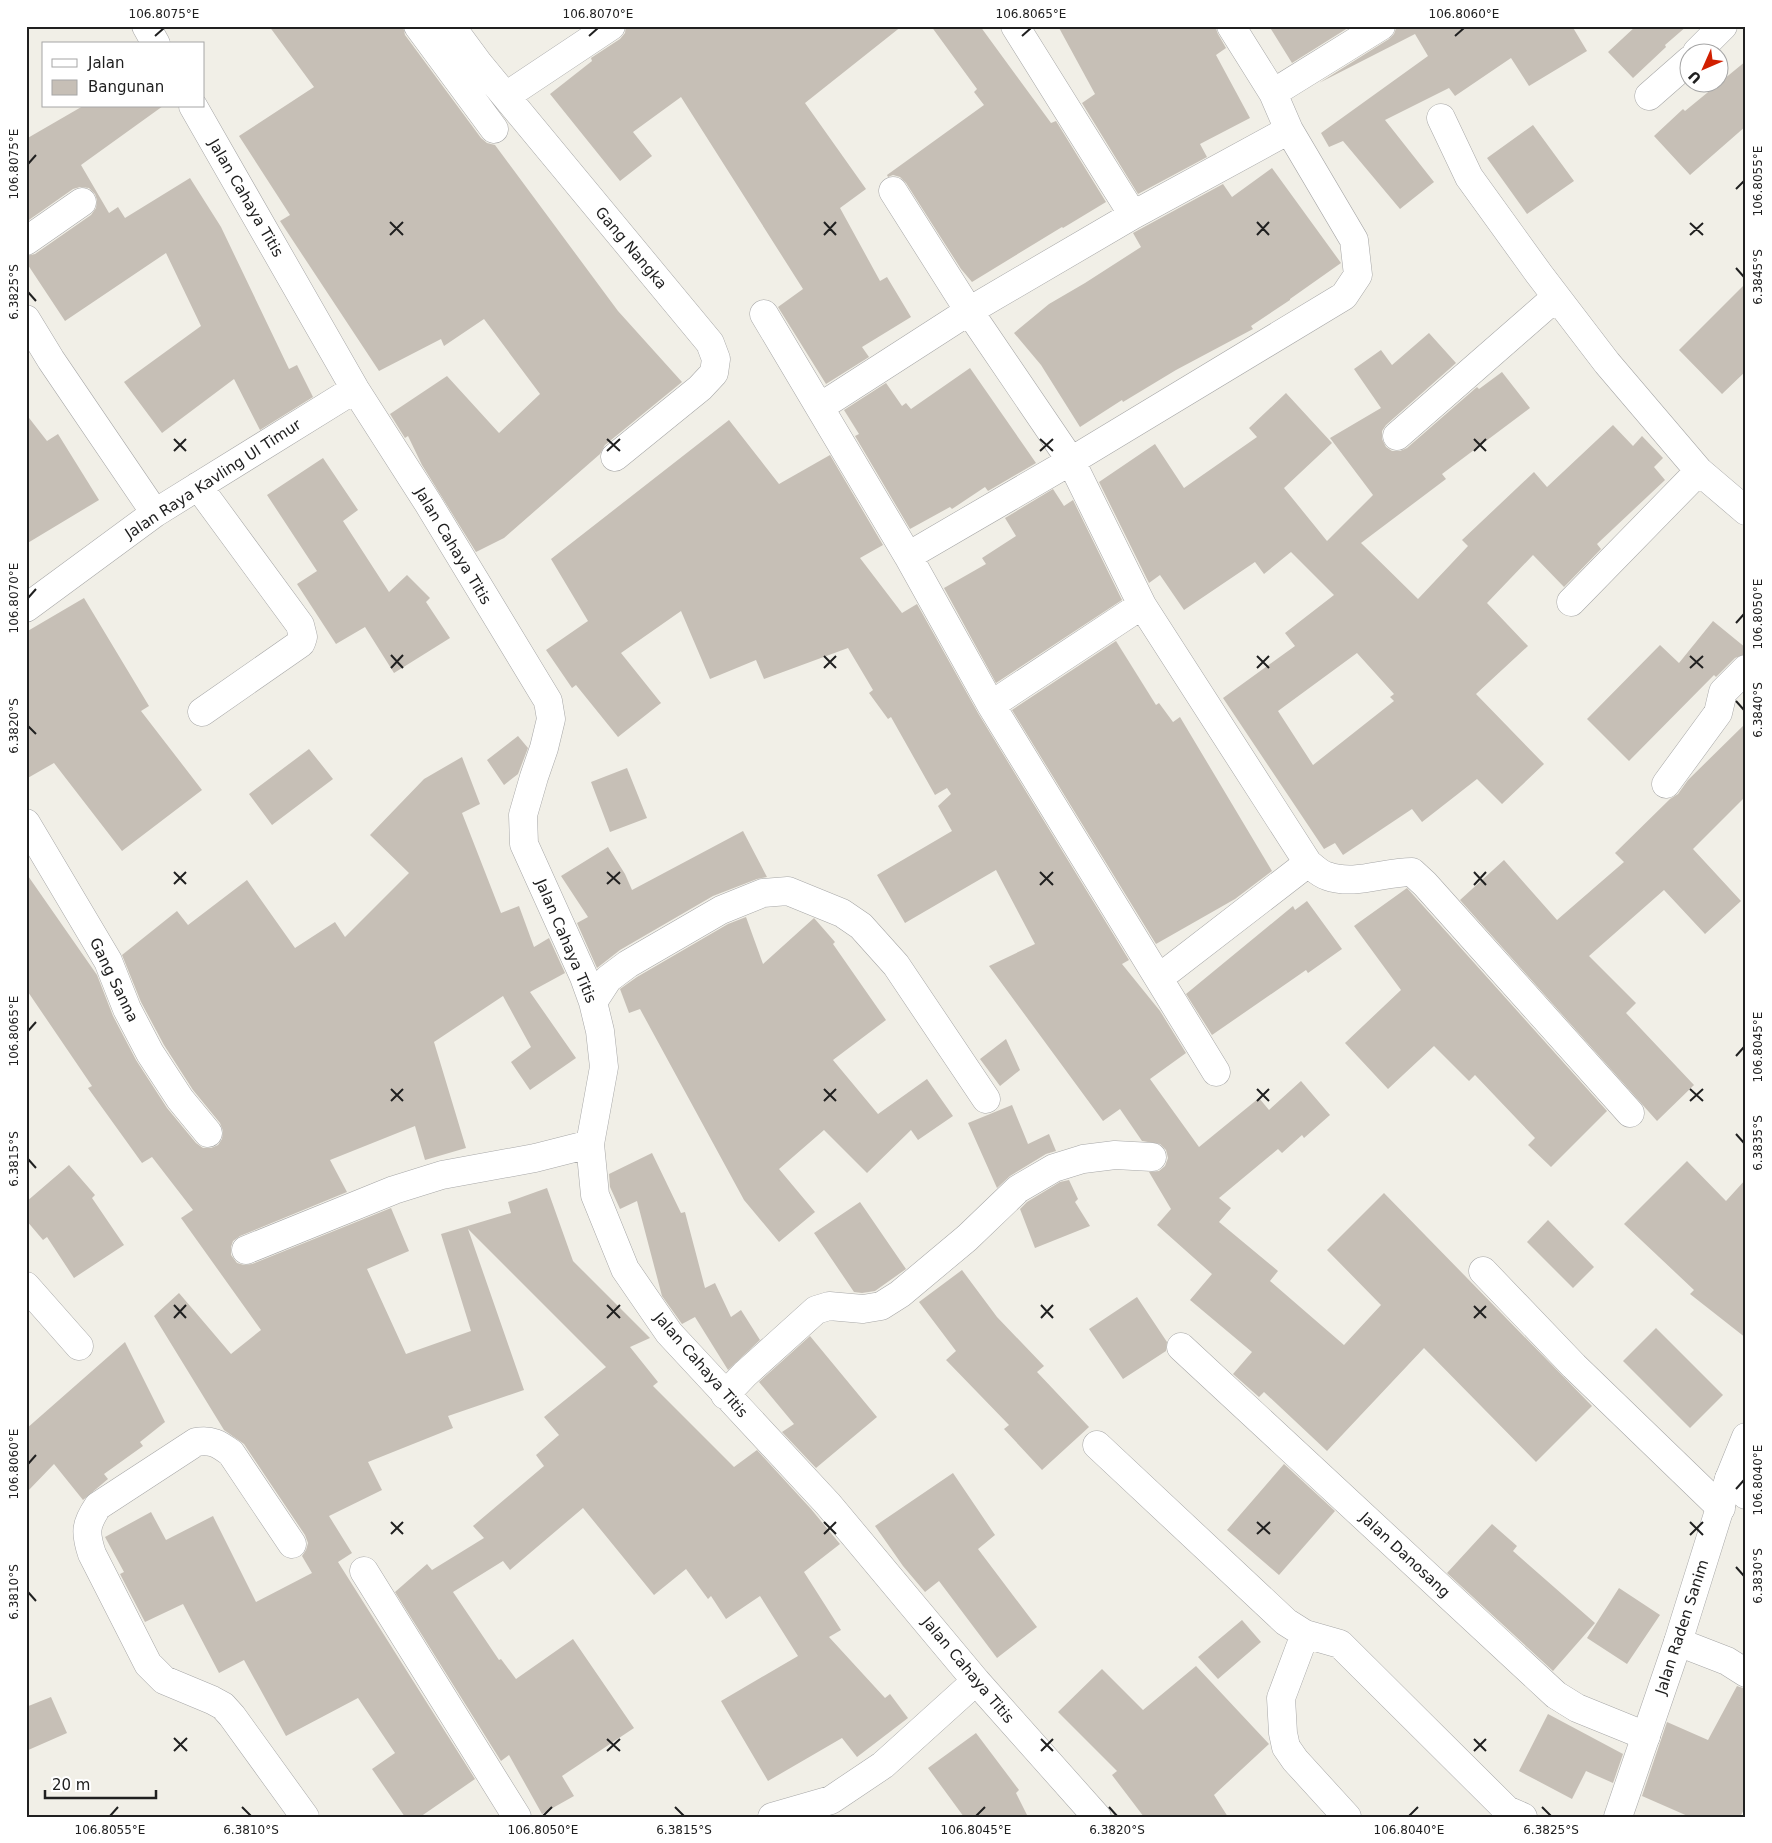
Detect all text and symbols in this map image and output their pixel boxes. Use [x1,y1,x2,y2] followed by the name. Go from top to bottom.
[129,7,199,21] text: 106.8075°E
[563,7,633,21] text: 106.8070°E
[996,7,1066,21] text: 106.8065°E
[1429,7,1499,21] text: 106.8060°E
[42,42,205,108] legend
[1680,42,1730,92] north arrow
[87,54,124,72] text: Jalan
[1685,68,1704,87] text: U
[88,78,164,96] text: Bangunan
[7,129,21,199] text: 106.8075°E
[204,135,287,260] street label: Jalan Cahaya Titis
[1751,146,1765,216] text: 106.8055°E
[591,203,671,293] street label: Gang Nangka
[1751,249,1765,305] text: 6.3845°S
[7,264,21,320] text: 6.3825°S
[121,415,305,543] street label: Jalan Raya Kavling Ul Timur
[410,483,495,608] street label: Jalan Cahaya Titis
[7,563,21,633] text: 106.8070°E
[1751,579,1765,649] text: 106.8050°E
[1751,682,1765,738] text: 6.3840°S
[7,698,21,754] text: 6.3820°S
[531,875,600,1006] street label: Jalan Cahaya Titis
[86,935,142,1025] street label: Gang Sanna
[7,996,21,1066] text: 106.8065°E
[1751,1012,1765,1082] text: 106.8045°E
[1751,1115,1765,1171] text: 6.3835°S
[7,1131,21,1187] text: 6.3815°S
[650,1308,752,1421] street label: Jalan Cahaya Titis
[7,1429,21,1499] text: 106.8060°E
[1751,1445,1765,1515] text: 106.8040°E
[1355,1508,1454,1601] street label: Jalan Danosang
[1751,1548,1765,1604] text: 6.3830°S
[1651,1557,1712,1698] street label: Jalan Raden Sanim
[7,1564,21,1620] text: 6.3810°S
[918,1612,1018,1727] street label: Jalan Cahaya Titis
[45,1768,156,1800] scale bar
[52,1776,90,1794] text: 20 m
[75,1823,145,1837] text: 106.8055°E
[223,1823,279,1837] text: 6.3810°S
[508,1823,578,1837] text: 106.8050°E
[656,1823,712,1837] text: 6.3815°S
[941,1823,1011,1837] text: 106.8045°E
[1089,1823,1145,1837] text: 6.3820°S
[1374,1823,1444,1837] text: 106.8040°E
[1523,1823,1579,1837] text: 6.3825°S

